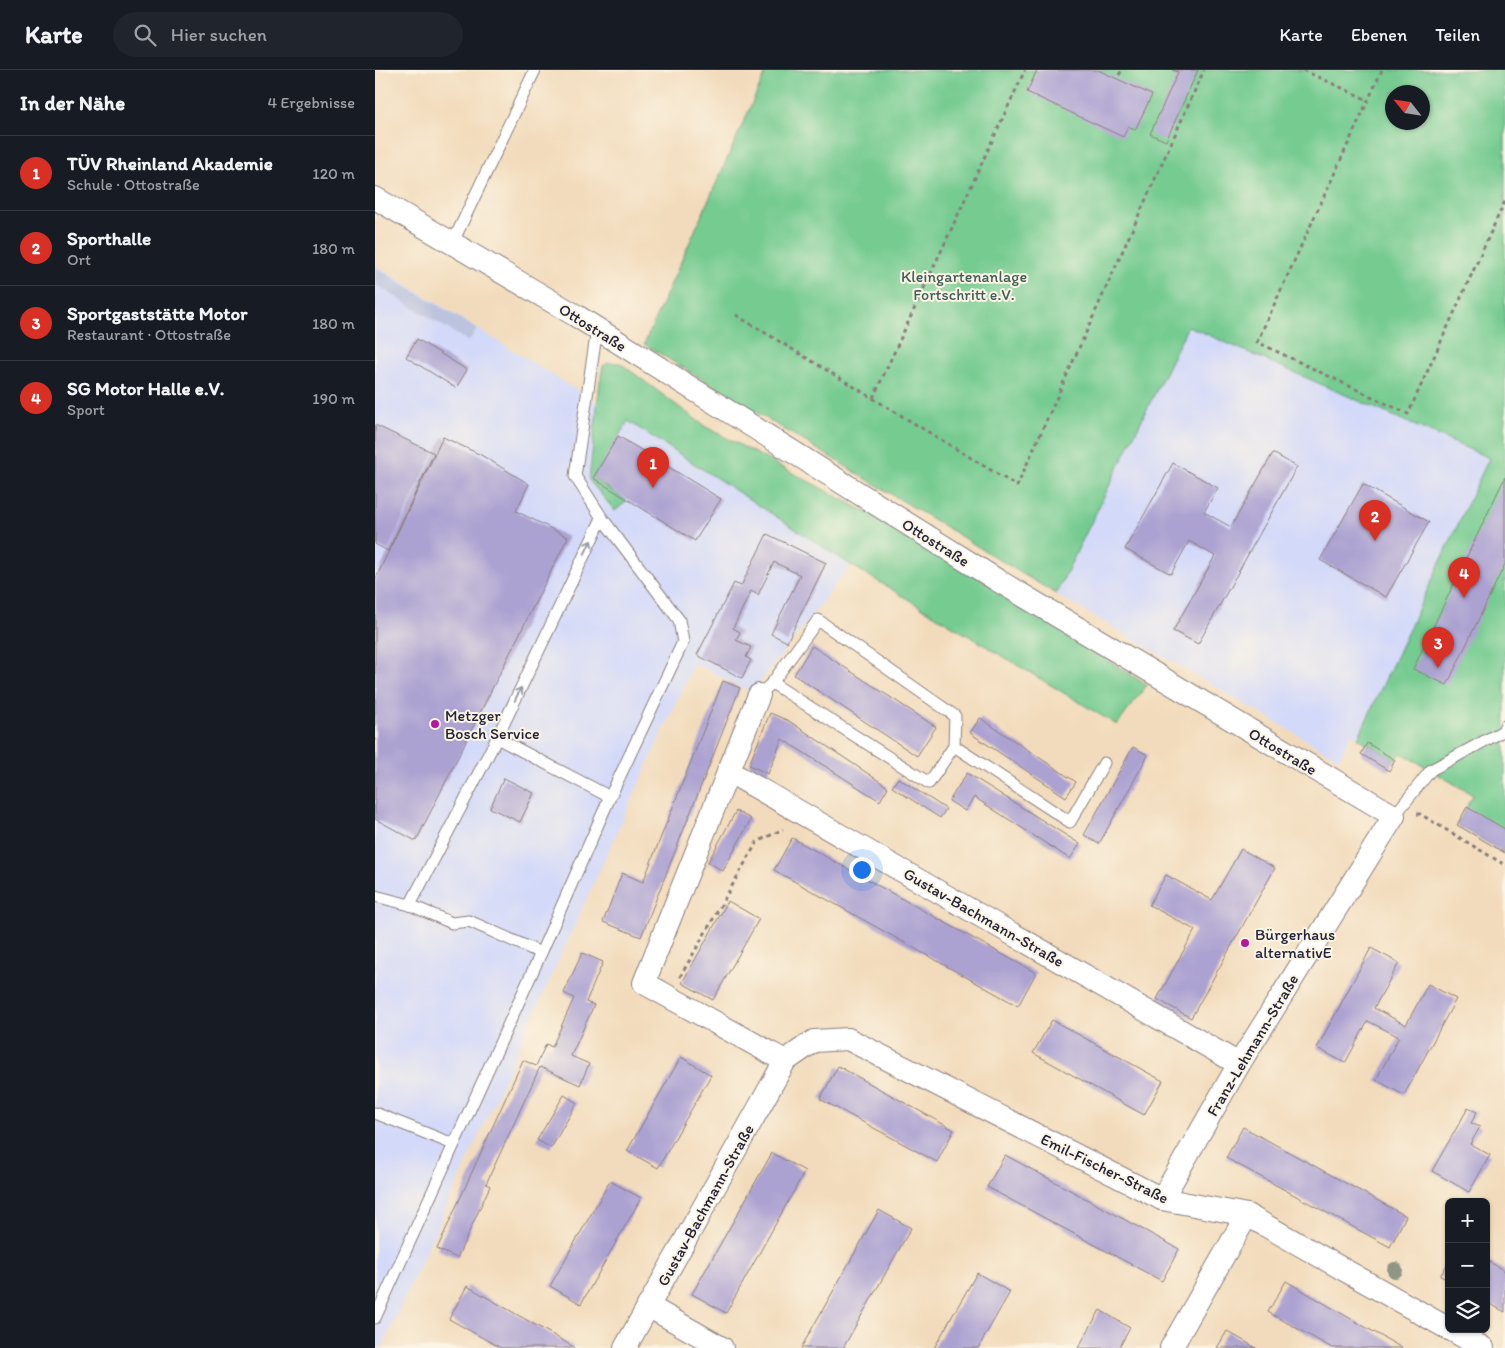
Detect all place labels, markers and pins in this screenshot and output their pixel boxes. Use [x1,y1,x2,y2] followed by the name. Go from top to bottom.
[637,447,669,488] pin: 1
[1359,500,1391,541] pin: 2
[1448,557,1480,598] pin: 4
[1422,627,1454,668] pin: 3
[445,706,540,743] place label: Metzger Bosch Service
[429,718,441,730] marker: Metzger Bosch Service
[1255,925,1335,962] place label: Bürgerhaus alternativE
[1239,937,1251,949] marker: Bürgerhaus alternativE

